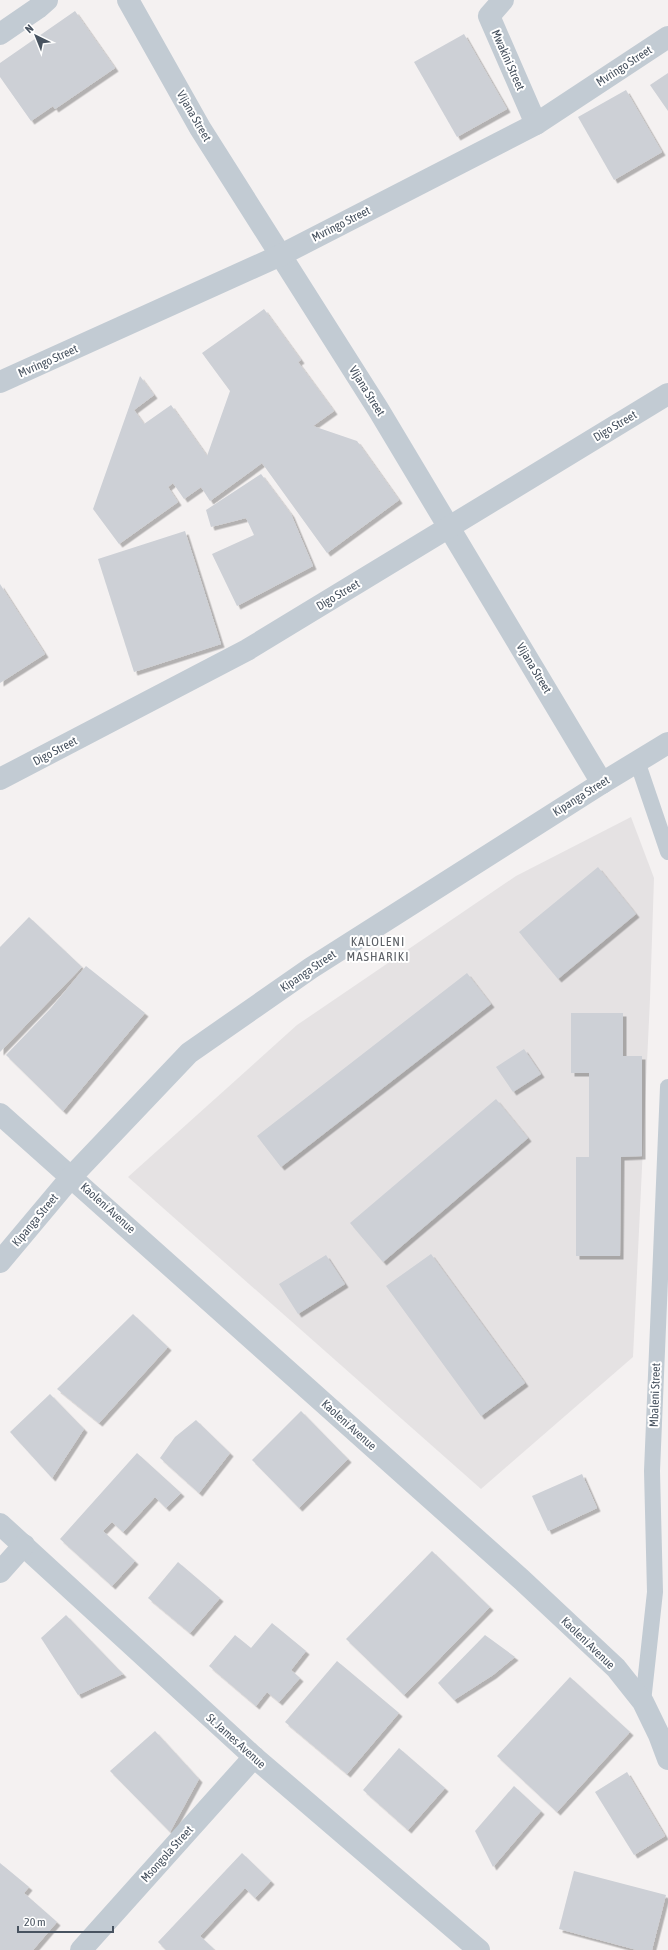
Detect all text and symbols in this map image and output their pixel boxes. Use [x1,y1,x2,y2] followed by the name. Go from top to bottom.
[16,16,56,56] north arrow
[23,22,36,35] text: N
[488,28,528,93] street label: Mwakini Street
[594,43,655,89] street label: Mvringo Street
[174,88,214,144] street label: Vijana Street
[309,203,373,245] street label: Mvringo Street
[16,341,80,380] street label: Mvringo Street
[346,363,388,419] street label: Vijana Street
[591,407,640,444] street label: Digo Street
[314,576,363,613] street label: Digo Street
[513,640,555,696] street label: Vijana Street
[31,733,80,768] street label: Digo Street
[550,773,612,819] street label: Kipanga Street
[347,934,409,964] district label: KALOLENI MASHARIKI
[277,947,339,995] street label: Kipanga Street
[78,1180,138,1236] street label: Kaoleni Avenue
[9,1190,61,1249] street label: Kipanga Street
[647,1362,663,1427] street label: Mbaleni Street
[319,1397,379,1453] street label: Kaoleni Avenue
[558,1614,618,1672] street label: Kaoleni Avenue
[203,1711,269,1771] street label: St. James Avenue
[138,1823,196,1885] street label: Msongola Street
[18,1908,113,1934] scale bar
[24,1915,46,1929] text: 20 m

